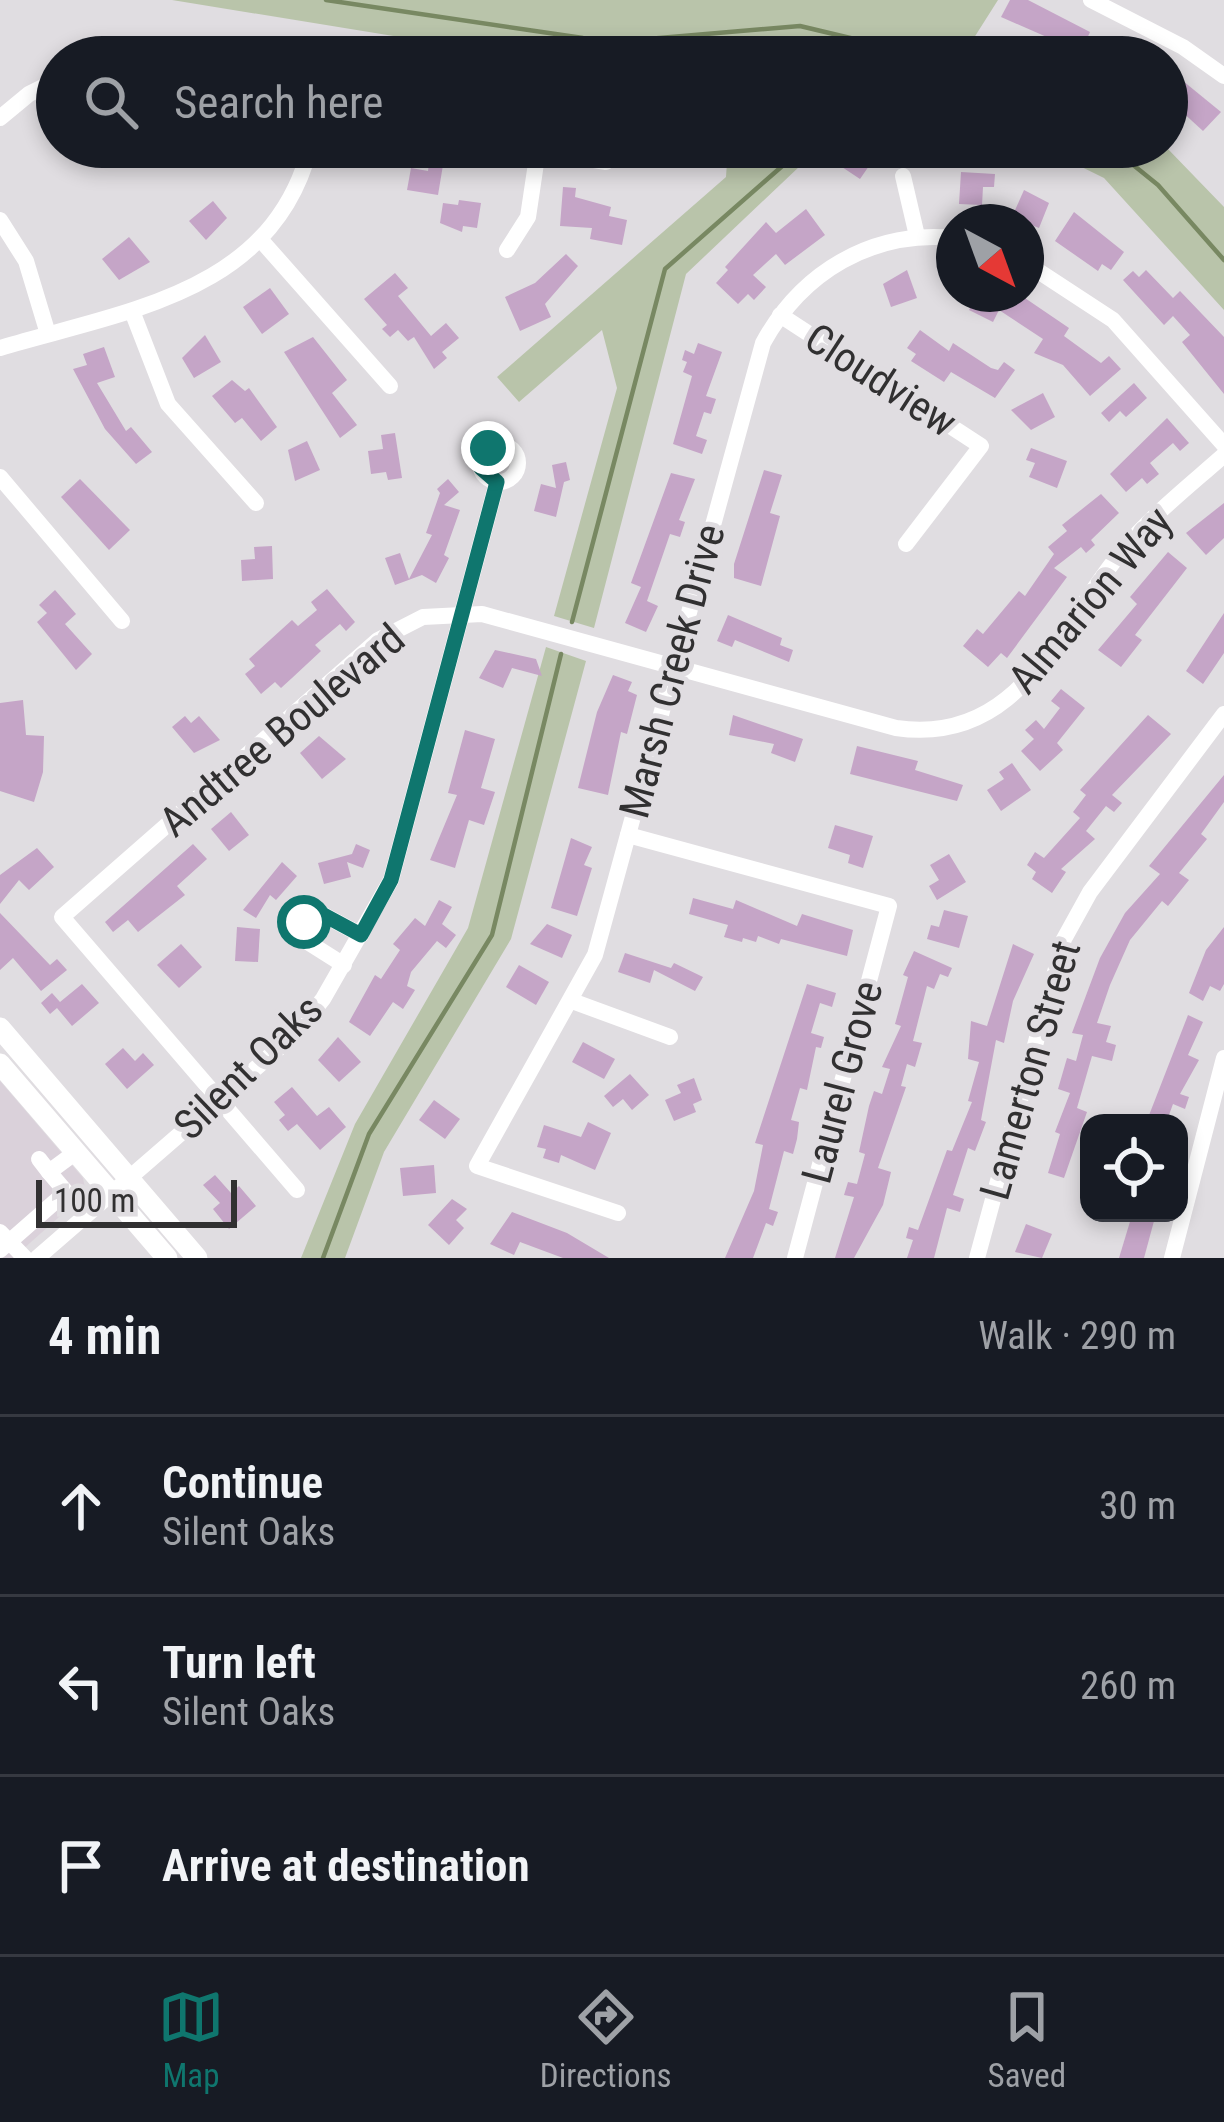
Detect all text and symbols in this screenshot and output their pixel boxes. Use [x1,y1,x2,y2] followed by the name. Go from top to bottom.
[36,36,1188,168] search box
[78,69,144,135] icon: search
[174,76,383,129] text: Search here
[936,204,1044,312] north arrow
[796,313,966,447] street label: Cloudview
[461,421,515,475] route end
[998,497,1182,703] street label: Almarion Way
[609,519,735,823] street label: Marsh Creek Drive
[150,614,414,846] street label: Andtree Boulevard
[277,895,331,949] route start
[970,935,1090,1205] street label: Lamerton Street
[792,976,892,1188] street label: Laurel Grove
[164,985,332,1149] street label: Silent Oaks
[1080,1114,1188,1222] map controls
[1080,1114,1188,1222] button: locate
[36,1174,237,1227] scale bar
[54,1181,135,1220] text: 100 m
[48,1307,161,1366] text: 4 min
[978,1313,1176,1359] text: Walk · 290 m
[162,1456,323,1509] text: Continue
[48,1473,114,1539] icon: ahead
[1099,1483,1176,1529] text: 30 m
[162,1509,335,1555] text: Silent Oaks
[162,1636,316,1689] text: Turn left
[48,1653,114,1719] icon: left
[1080,1663,1176,1709] text: 260 m
[162,1689,335,1735] text: Silent Oaks
[48,1833,114,1899] icon: arrive
[162,1839,530,1892] text: Arrive at destination
[158,1984,224,2095] tab: Map
[540,1984,672,2095] tab: Directions
[988,1984,1066,2095] tab: Saved

